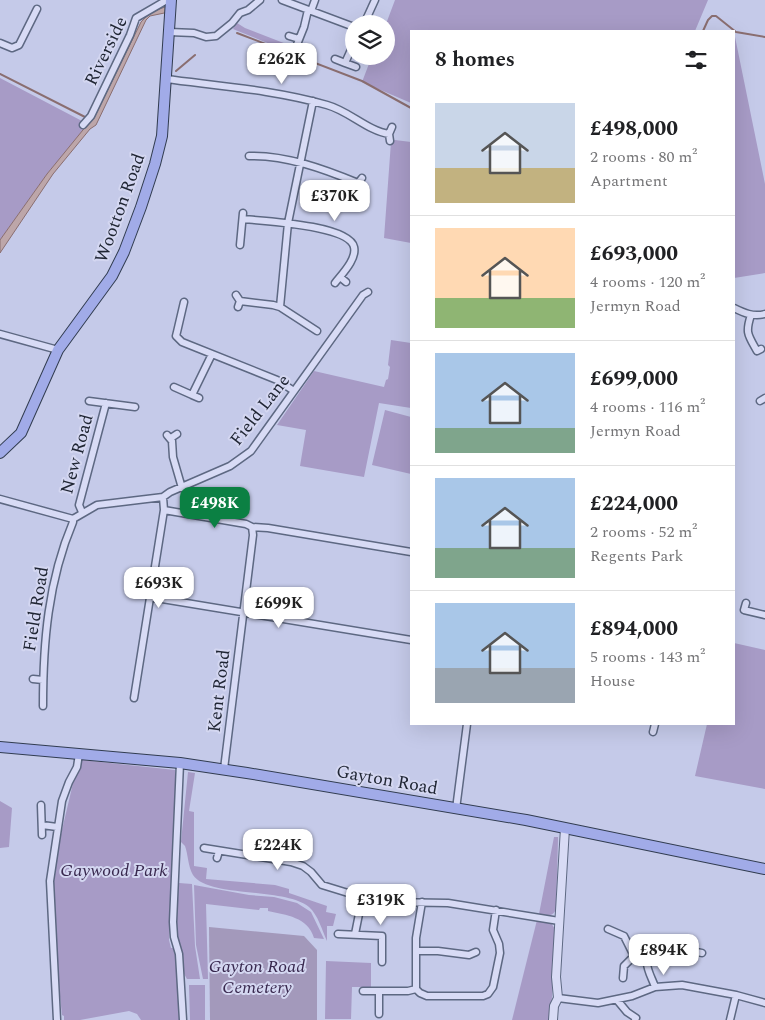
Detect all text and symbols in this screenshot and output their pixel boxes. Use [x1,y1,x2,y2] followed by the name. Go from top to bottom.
[78,12,134,90] street label: Riverside
[345,15,395,65] map controls
[345,15,395,65] button: layers
[247,42,317,85] pin: £262K
[435,44,515,76] text: 8 homes
[682,46,710,74] icon: filters
[258,47,306,71] text: £262K
[590,113,678,145] text: £498,000
[475,123,535,183] icon: home
[590,145,697,169] text: 2 rooms · 80 m²
[88,149,152,267] street label: Wootton Road
[590,169,668,193] text: Apartment
[300,180,370,222] pin: £370K
[311,184,359,208] text: £370K
[590,238,678,270] text: £693,000
[475,248,535,308] icon: home
[590,270,705,294] text: 4 rooms · 120 m²
[590,294,681,318] text: Jermyn Road
[590,363,678,395] text: £699,000
[223,368,297,452] street label: Field Lane
[475,373,535,433] icon: home
[590,395,705,419] text: 4 rooms · 116 m²
[53,411,101,497] street label: New Road
[590,419,681,443] text: Jermyn Road
[180,486,250,529] pin: £498K
[590,488,678,520] text: £224,000
[191,491,239,515] text: £498K
[475,498,535,558] icon: home
[590,520,697,544] text: 2 rooms · 52 m²
[590,544,684,568] text: Regents Park
[16,565,56,653] street label: Field Road
[124,566,194,609] pin: £693K
[135,571,183,595] text: £693K
[244,586,314,629] pin: £699K
[255,591,303,615] text: £699K
[590,613,678,645] text: £894,000
[475,623,535,683] icon: home
[590,645,705,669] text: 5 rooms · 143 m²
[201,648,237,734] street label: Kent Road
[590,669,635,693] text: House
[334,758,440,802] street label: Gayton Road
[243,828,313,871] pin: £224K
[254,833,302,857] text: £224K
[60,857,168,884] park label: Gaywood Park
[346,884,416,926] pin: £319K
[357,888,405,912] text: £319K
[629,934,699,976] pin: £894K
[640,938,688,962] text: £894K
[209,953,305,1001] park label: Gayton Road Cemetery

